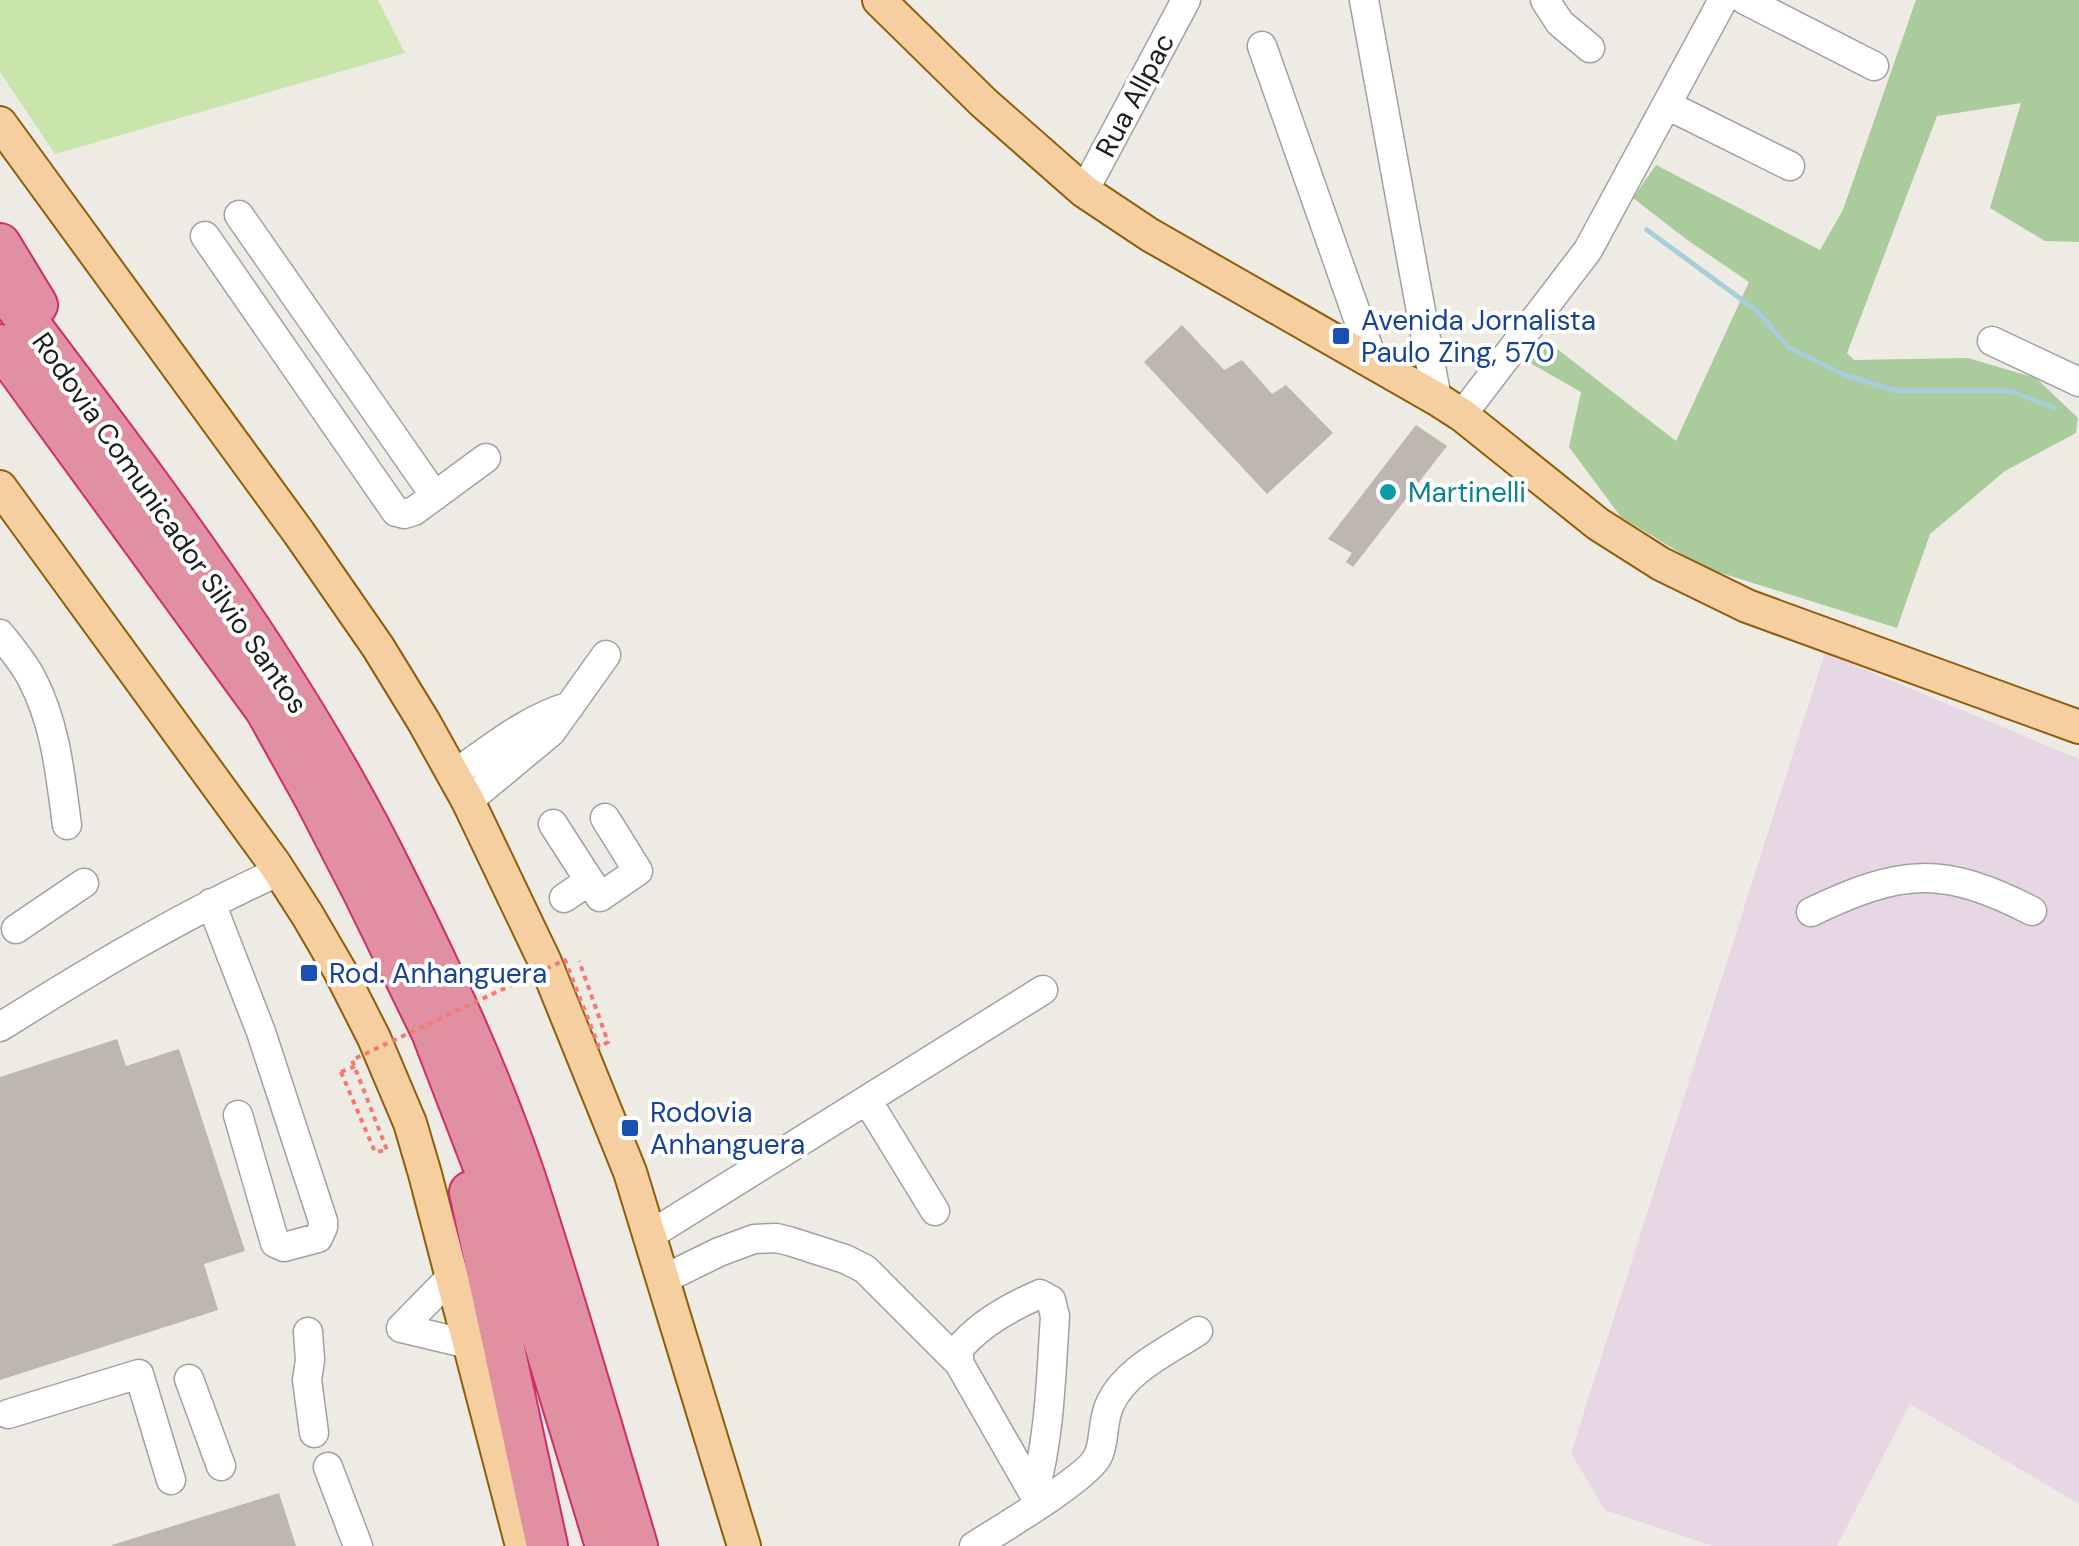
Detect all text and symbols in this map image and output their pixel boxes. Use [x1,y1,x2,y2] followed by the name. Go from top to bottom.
[1087,27,1183,163] street label: Rua Allpac
[1361,302,1596,371] place label: Avenida Jornalista Paulo Zing, 570
[24,325,316,721] street label: Rodovia Comunicador Silvio Santos
[1330,325,1352,347] marker: Avenida Jornalista Paulo Zing, 570
[1408,474,1526,511] place label: Martinelli
[1377,481,1399,503] marker: Martinelli
[329,955,547,992] place label: Rod. Anhanguera
[298,962,320,984] marker: Rod. Anhanguera
[650,1094,805,1163] place label: Rodovia Anhanguera
[619,1117,641,1139] marker: Rodovia Anhanguera

